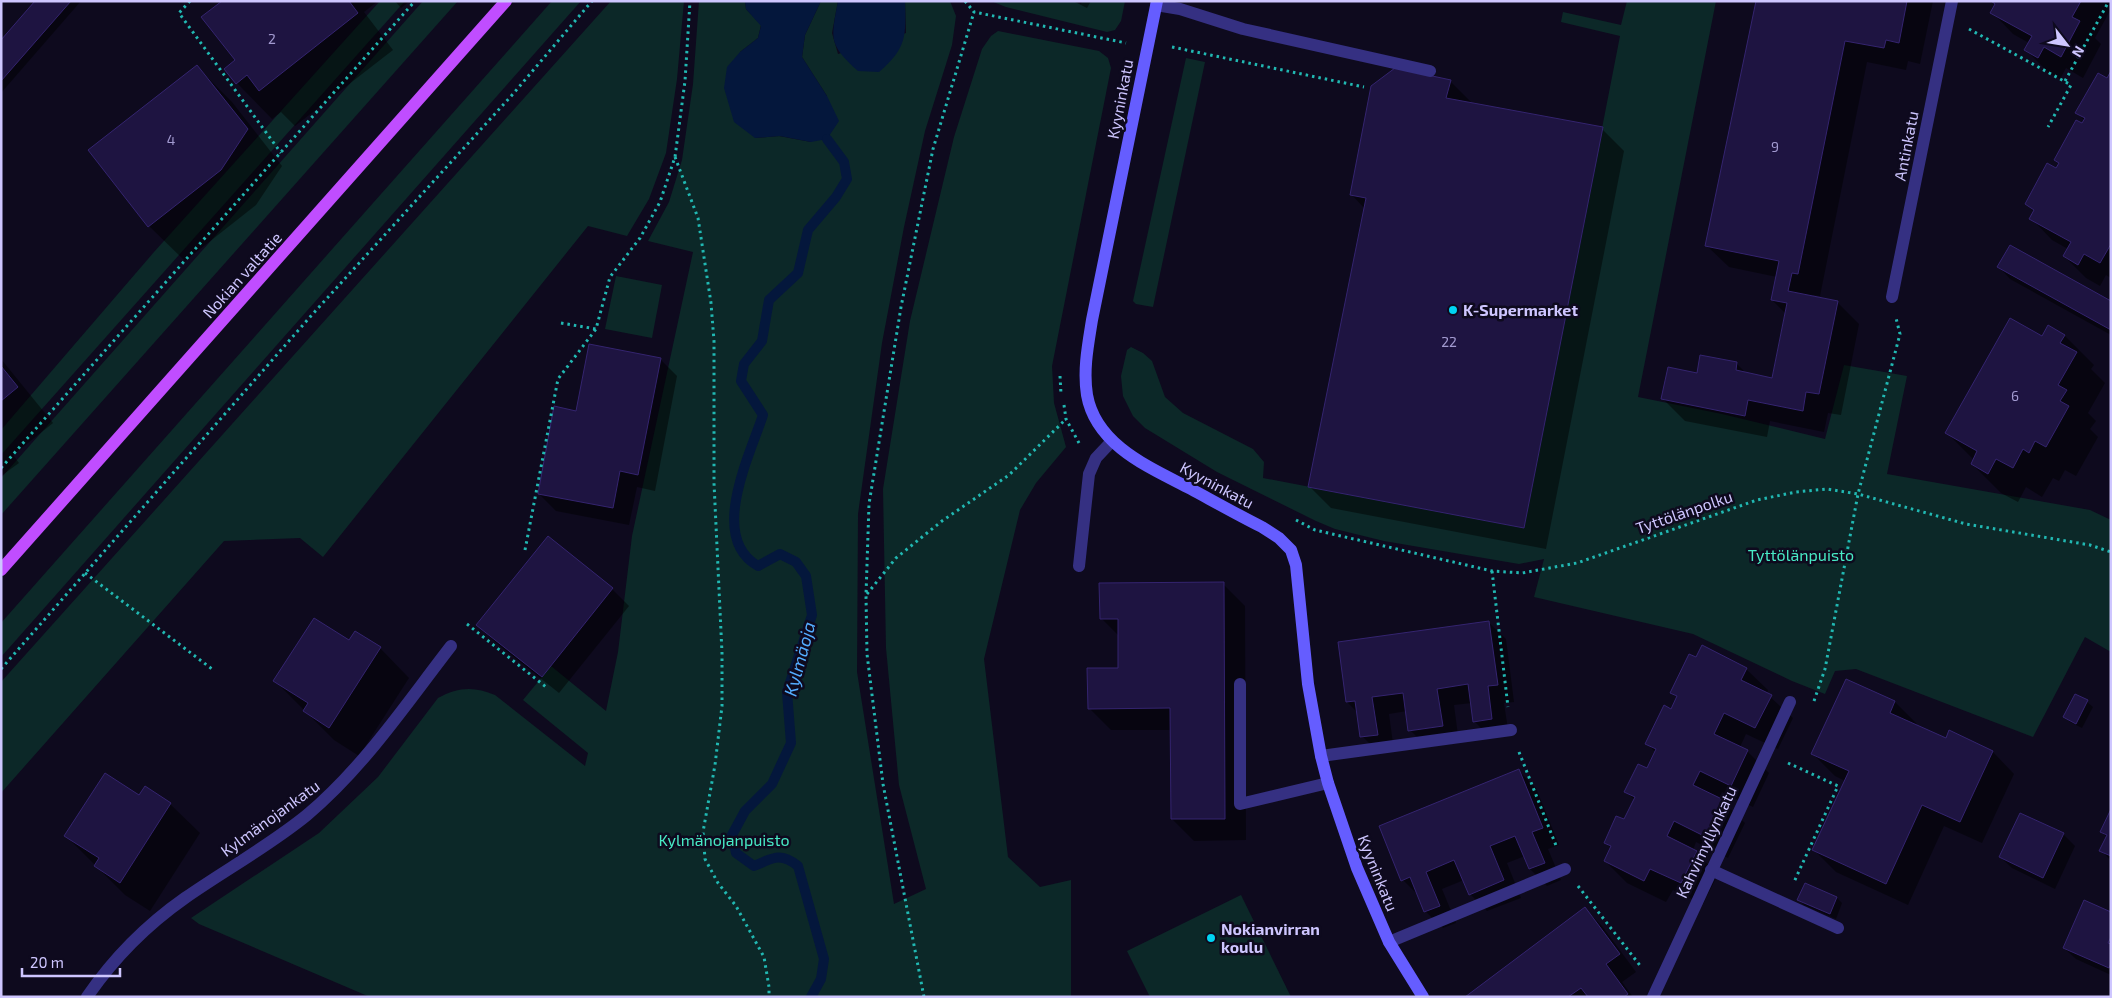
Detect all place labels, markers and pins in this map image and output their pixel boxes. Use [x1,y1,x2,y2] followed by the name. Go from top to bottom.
[1463,300,1578,319] place label: K-Supermarket
[1447,304,1459,316] marker: K-Supermarket
[1221,919,1320,956] place label: Nokianvirran koulu
[1205,932,1217,944] marker: Nokianvirran koulu

